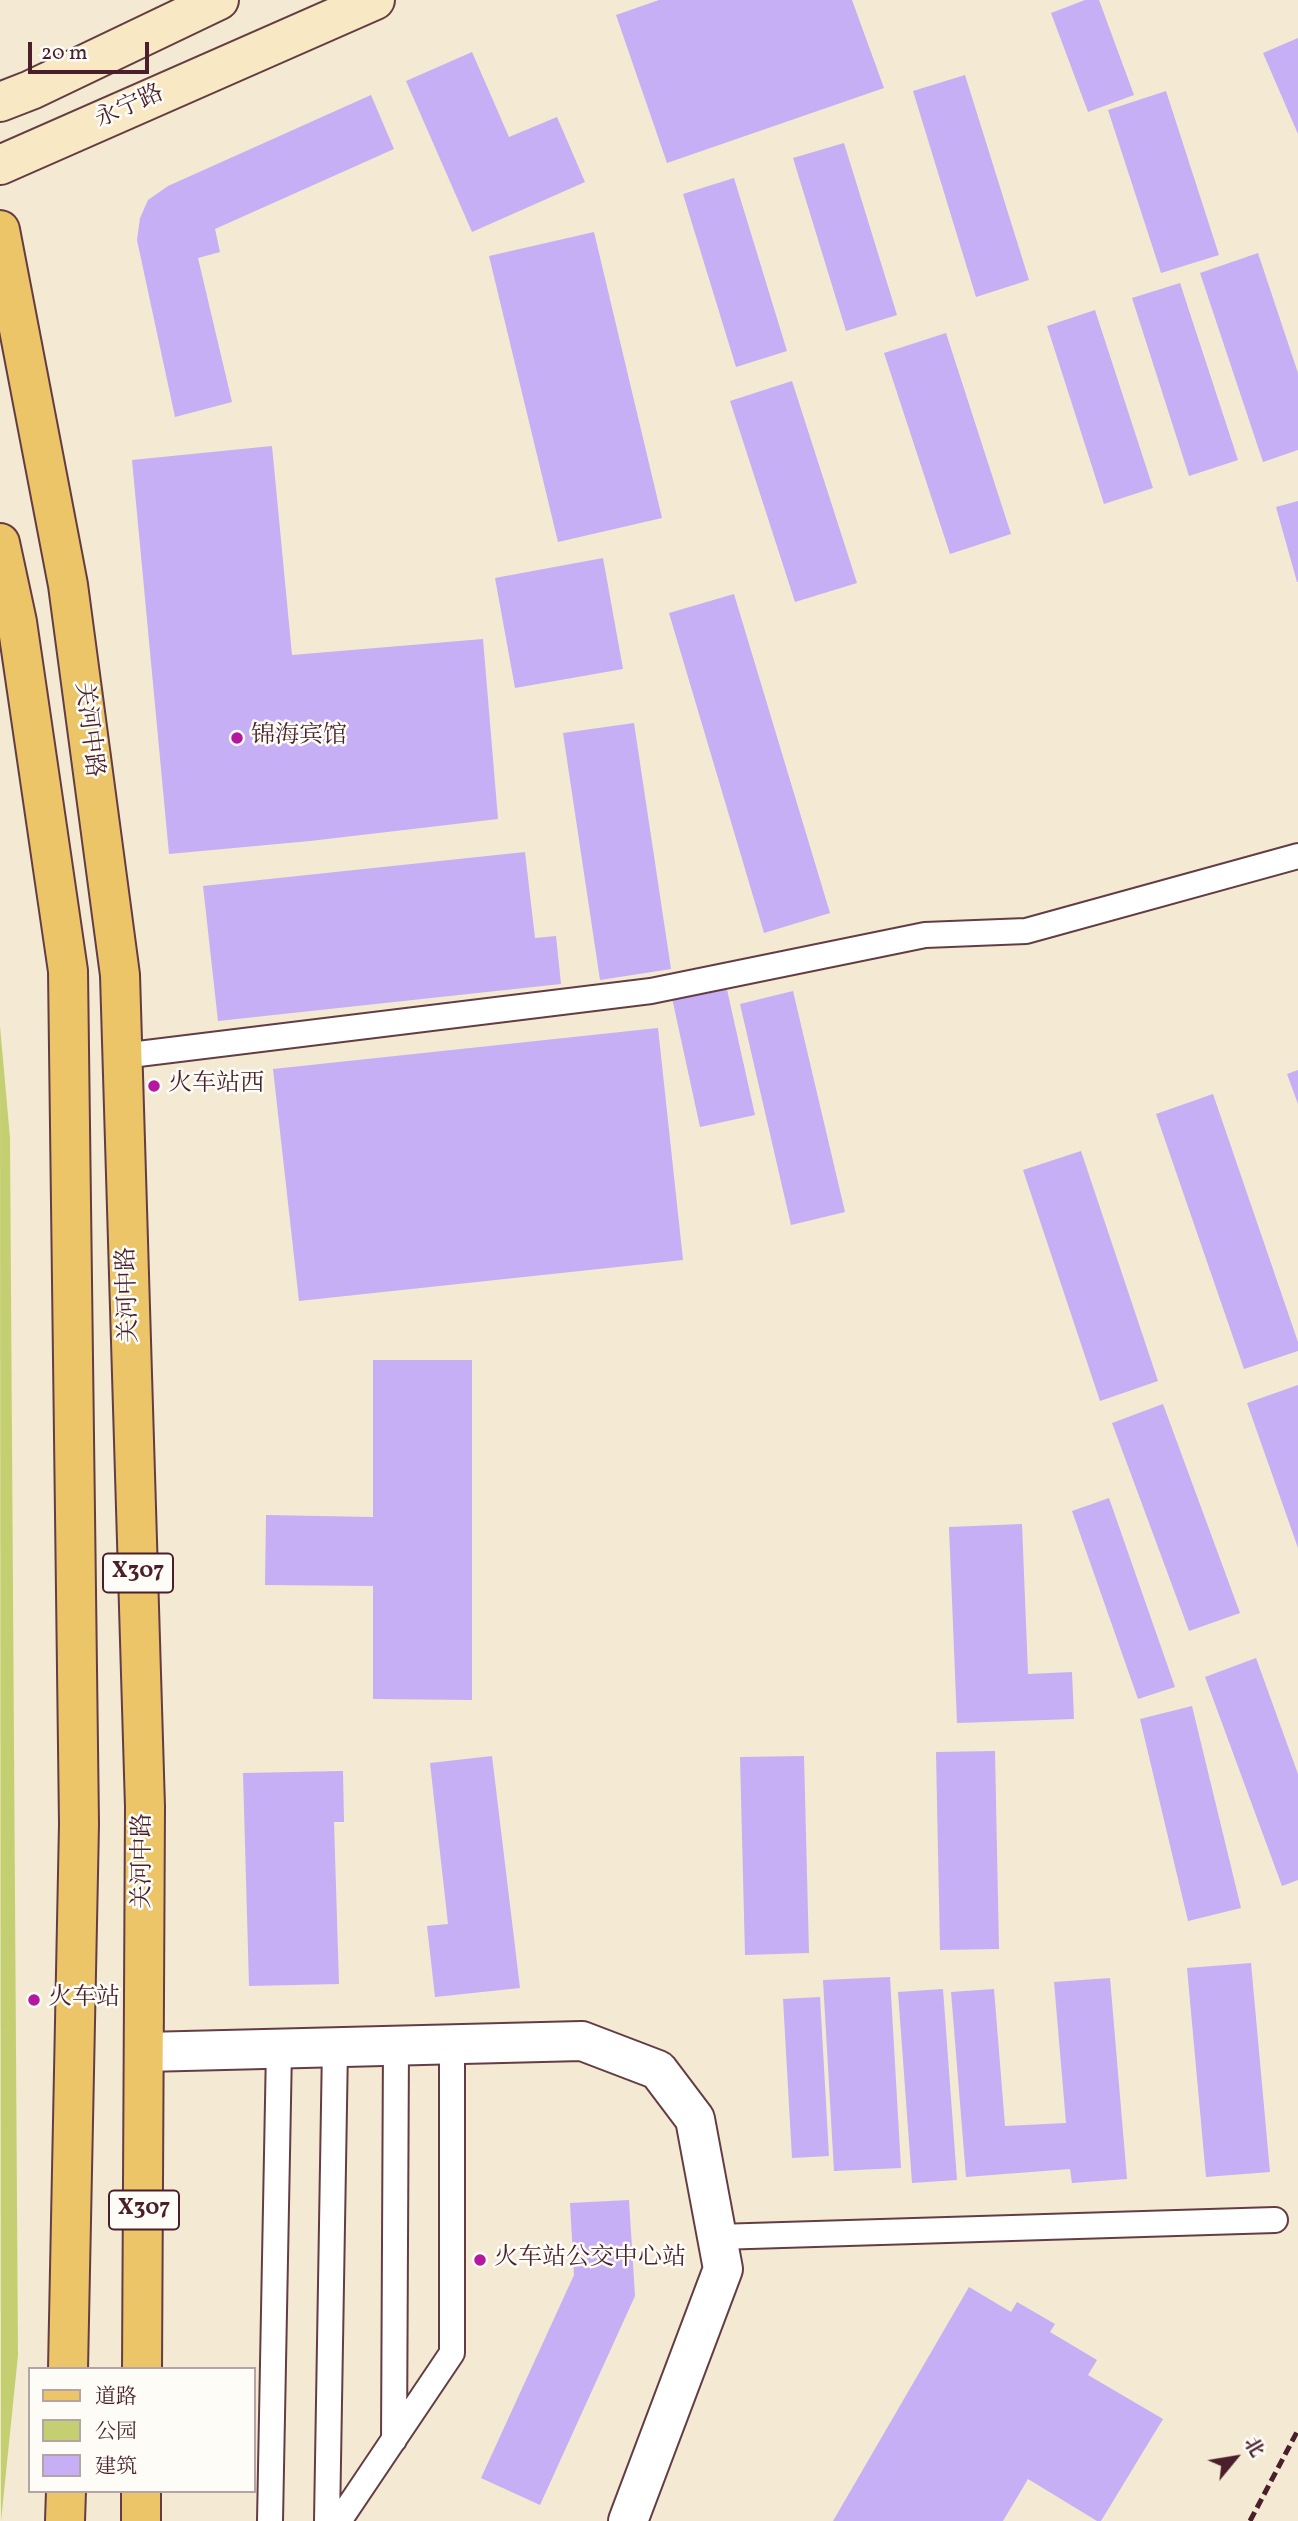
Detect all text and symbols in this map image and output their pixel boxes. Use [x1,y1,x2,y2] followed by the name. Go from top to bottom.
[32,28,152,72] scale bar
[41,39,87,68] text: 20 m
[91,80,169,136] street label: 永宁路
[67,681,107,779] street label: 关河中路
[251,724,347,752] place label: 锦海宾馆
[229,730,245,746] marker: 锦海宾馆
[168,1072,264,1100] place label: 火车站西
[146,1078,162,1094] marker: 火车站西
[114,1247,146,1343] street label: 关河中路
[103,1554,173,1592] road number: X307
[131,1813,159,1909] street label: 关河中路
[48,1986,120,2014] place label: 火车站
[26,1992,42,2008] marker: 火车站
[109,2190,179,2230] road number: X307
[494,2246,686,2274] place label: 火车站公交中心站
[472,2252,488,2268] marker: 火车站公交中心站
[28,2367,256,2493] legend
[95,2383,137,2412] text: 道路
[95,2418,137,2447] text: 公园
[1200,2423,1270,2493] north arrow
[1237,2433,1269,2462] text: 北
[95,2453,137,2482] text: 建筑

